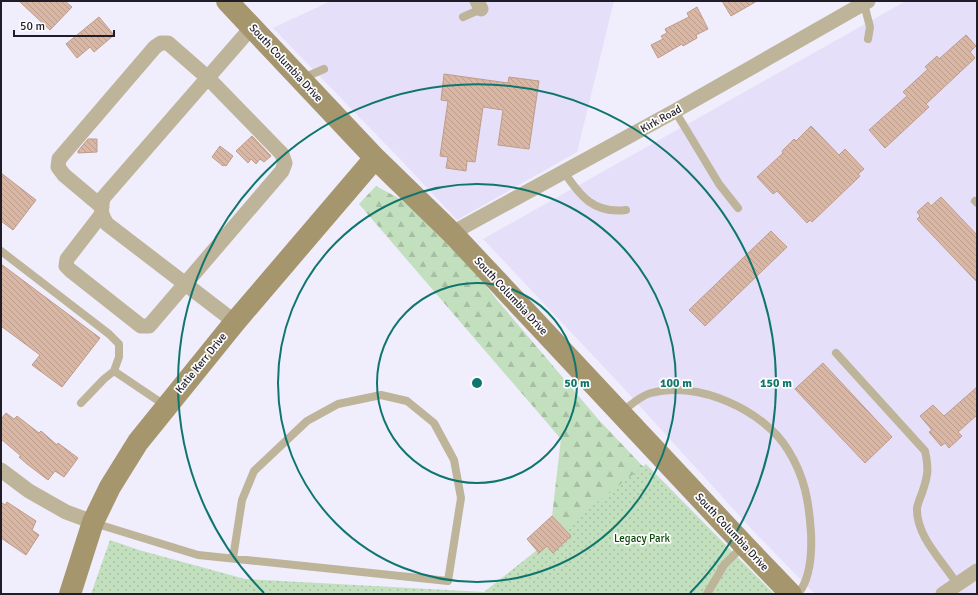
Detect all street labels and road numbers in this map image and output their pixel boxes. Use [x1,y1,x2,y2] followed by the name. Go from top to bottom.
[247,21,325,105] street label: South Columbia Drive
[638,102,684,136] street label: Kirk Road
[472,254,550,338] street label: South Columbia Drive
[173,330,229,396] street label: Katie Kerr Drive
[693,490,771,574] street label: South Columbia Drive

